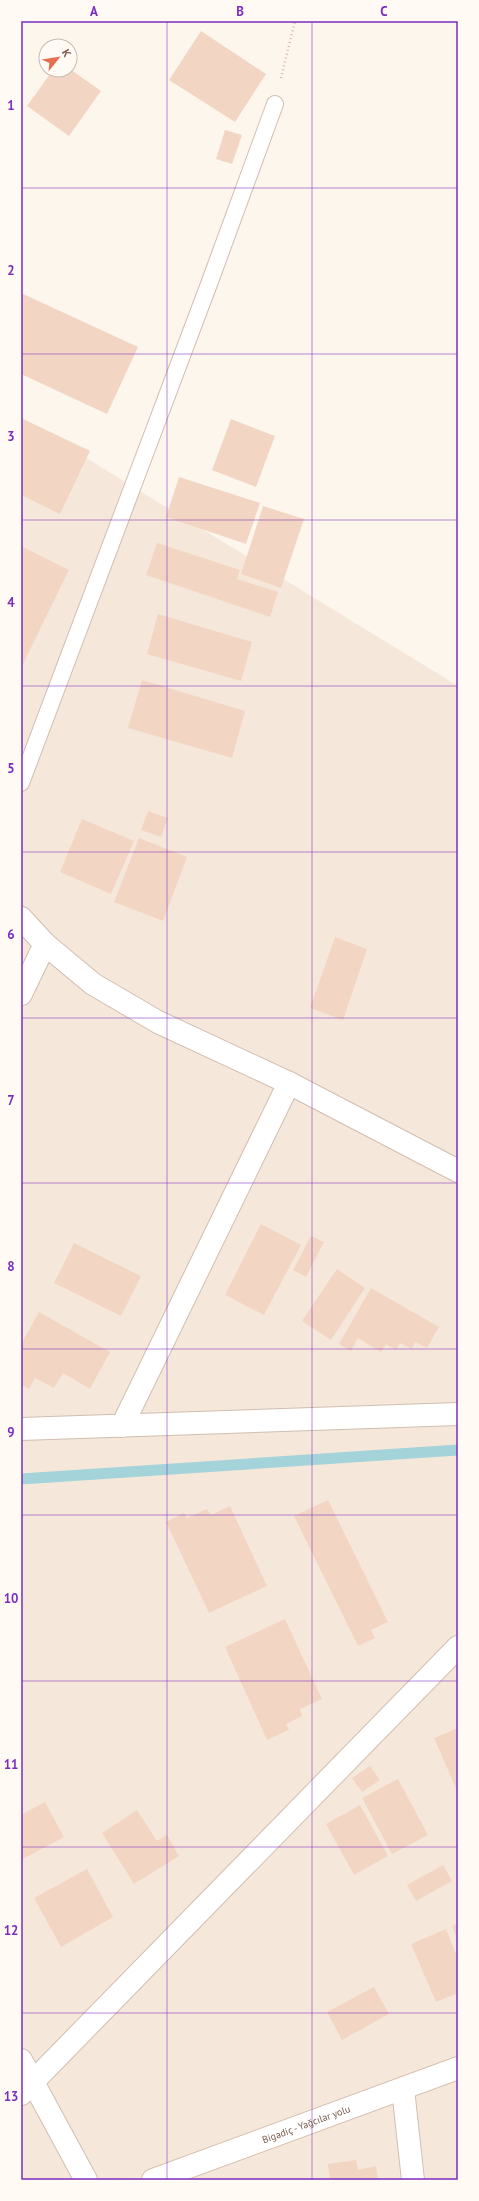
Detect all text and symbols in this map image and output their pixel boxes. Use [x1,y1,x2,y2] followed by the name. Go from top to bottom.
[90,3,98,20] text: A
[236,3,244,20] text: B
[380,3,388,20] text: C
[38,38,78,78] north arrow
[59,47,75,60] text: K
[7,97,15,114] text: 1
[7,262,15,279] text: 2
[7,428,15,445] text: 3
[7,594,15,611] text: 4
[7,760,15,777] text: 5
[7,926,15,943] text: 6
[7,1092,15,1109] text: 7
[7,1258,15,1275] text: 8
[7,1424,15,1441] text: 9
[4,1590,18,1607] text: 10
[4,1756,18,1773] text: 11
[4,1922,18,1939] text: 12
[4,2088,18,2105] text: 13
[260,2102,352,2146] street label: Bigadiç - Yağcılar yolu

